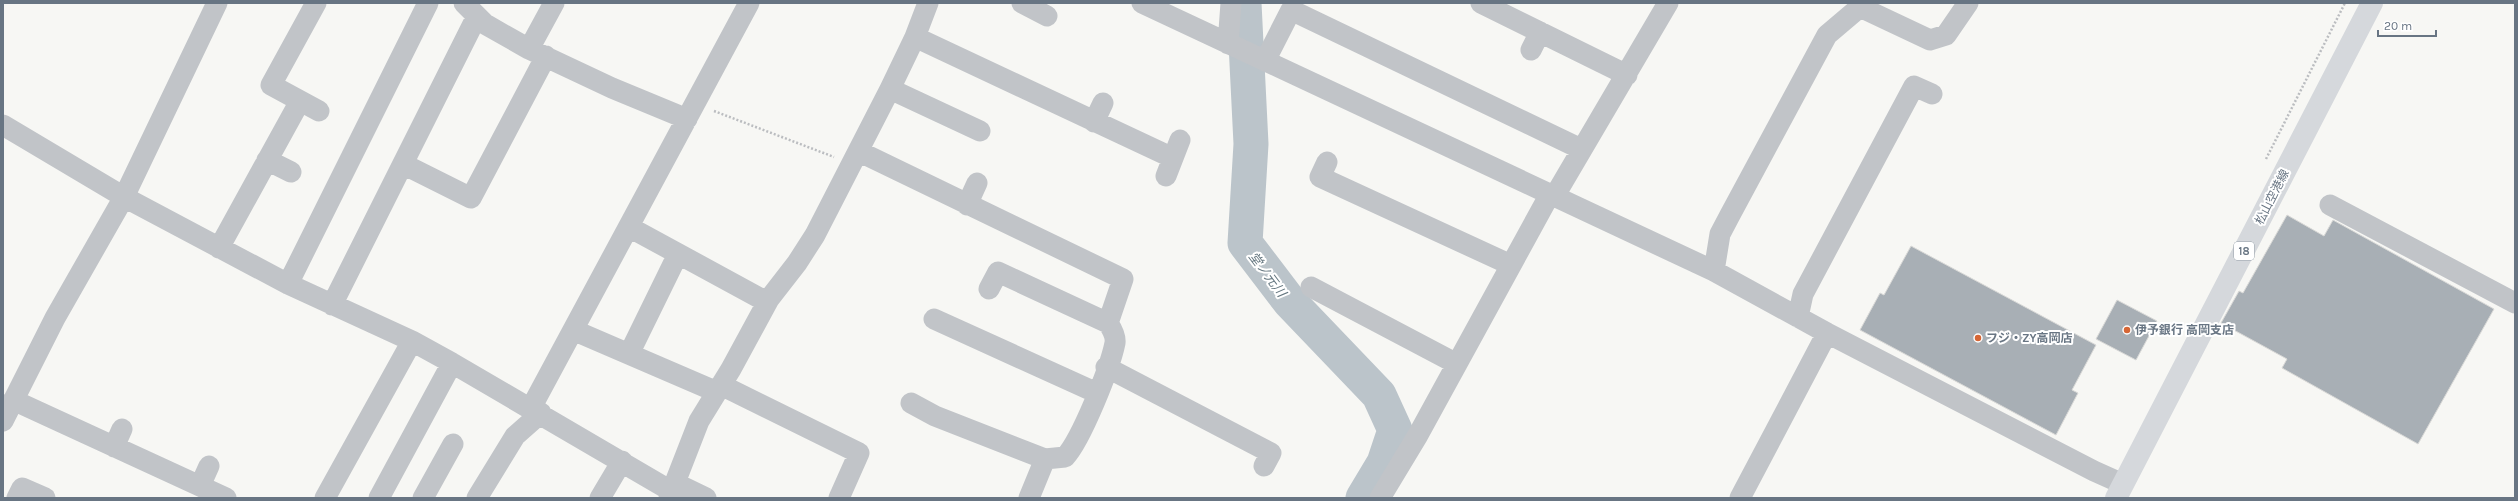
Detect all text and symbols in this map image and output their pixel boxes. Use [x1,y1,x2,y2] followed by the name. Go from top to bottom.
[2378,12,2436,38] scale bar
[2384,19,2412,33] text: 20 m
[2252,167,2292,227] street label: 松山空港線
[2234,242,2254,260] road number: 18
[1246,249,1290,301] water label: 堂ノ元川
[2135,323,2234,337] place label: 伊予銀行 高岡支店
[2122,325,2132,335] marker: 伊予銀行 高岡支店
[1986,331,2073,345] place label: フジ・ZY高岡店
[1973,333,1983,343] marker: フジ・ZY高岡店

